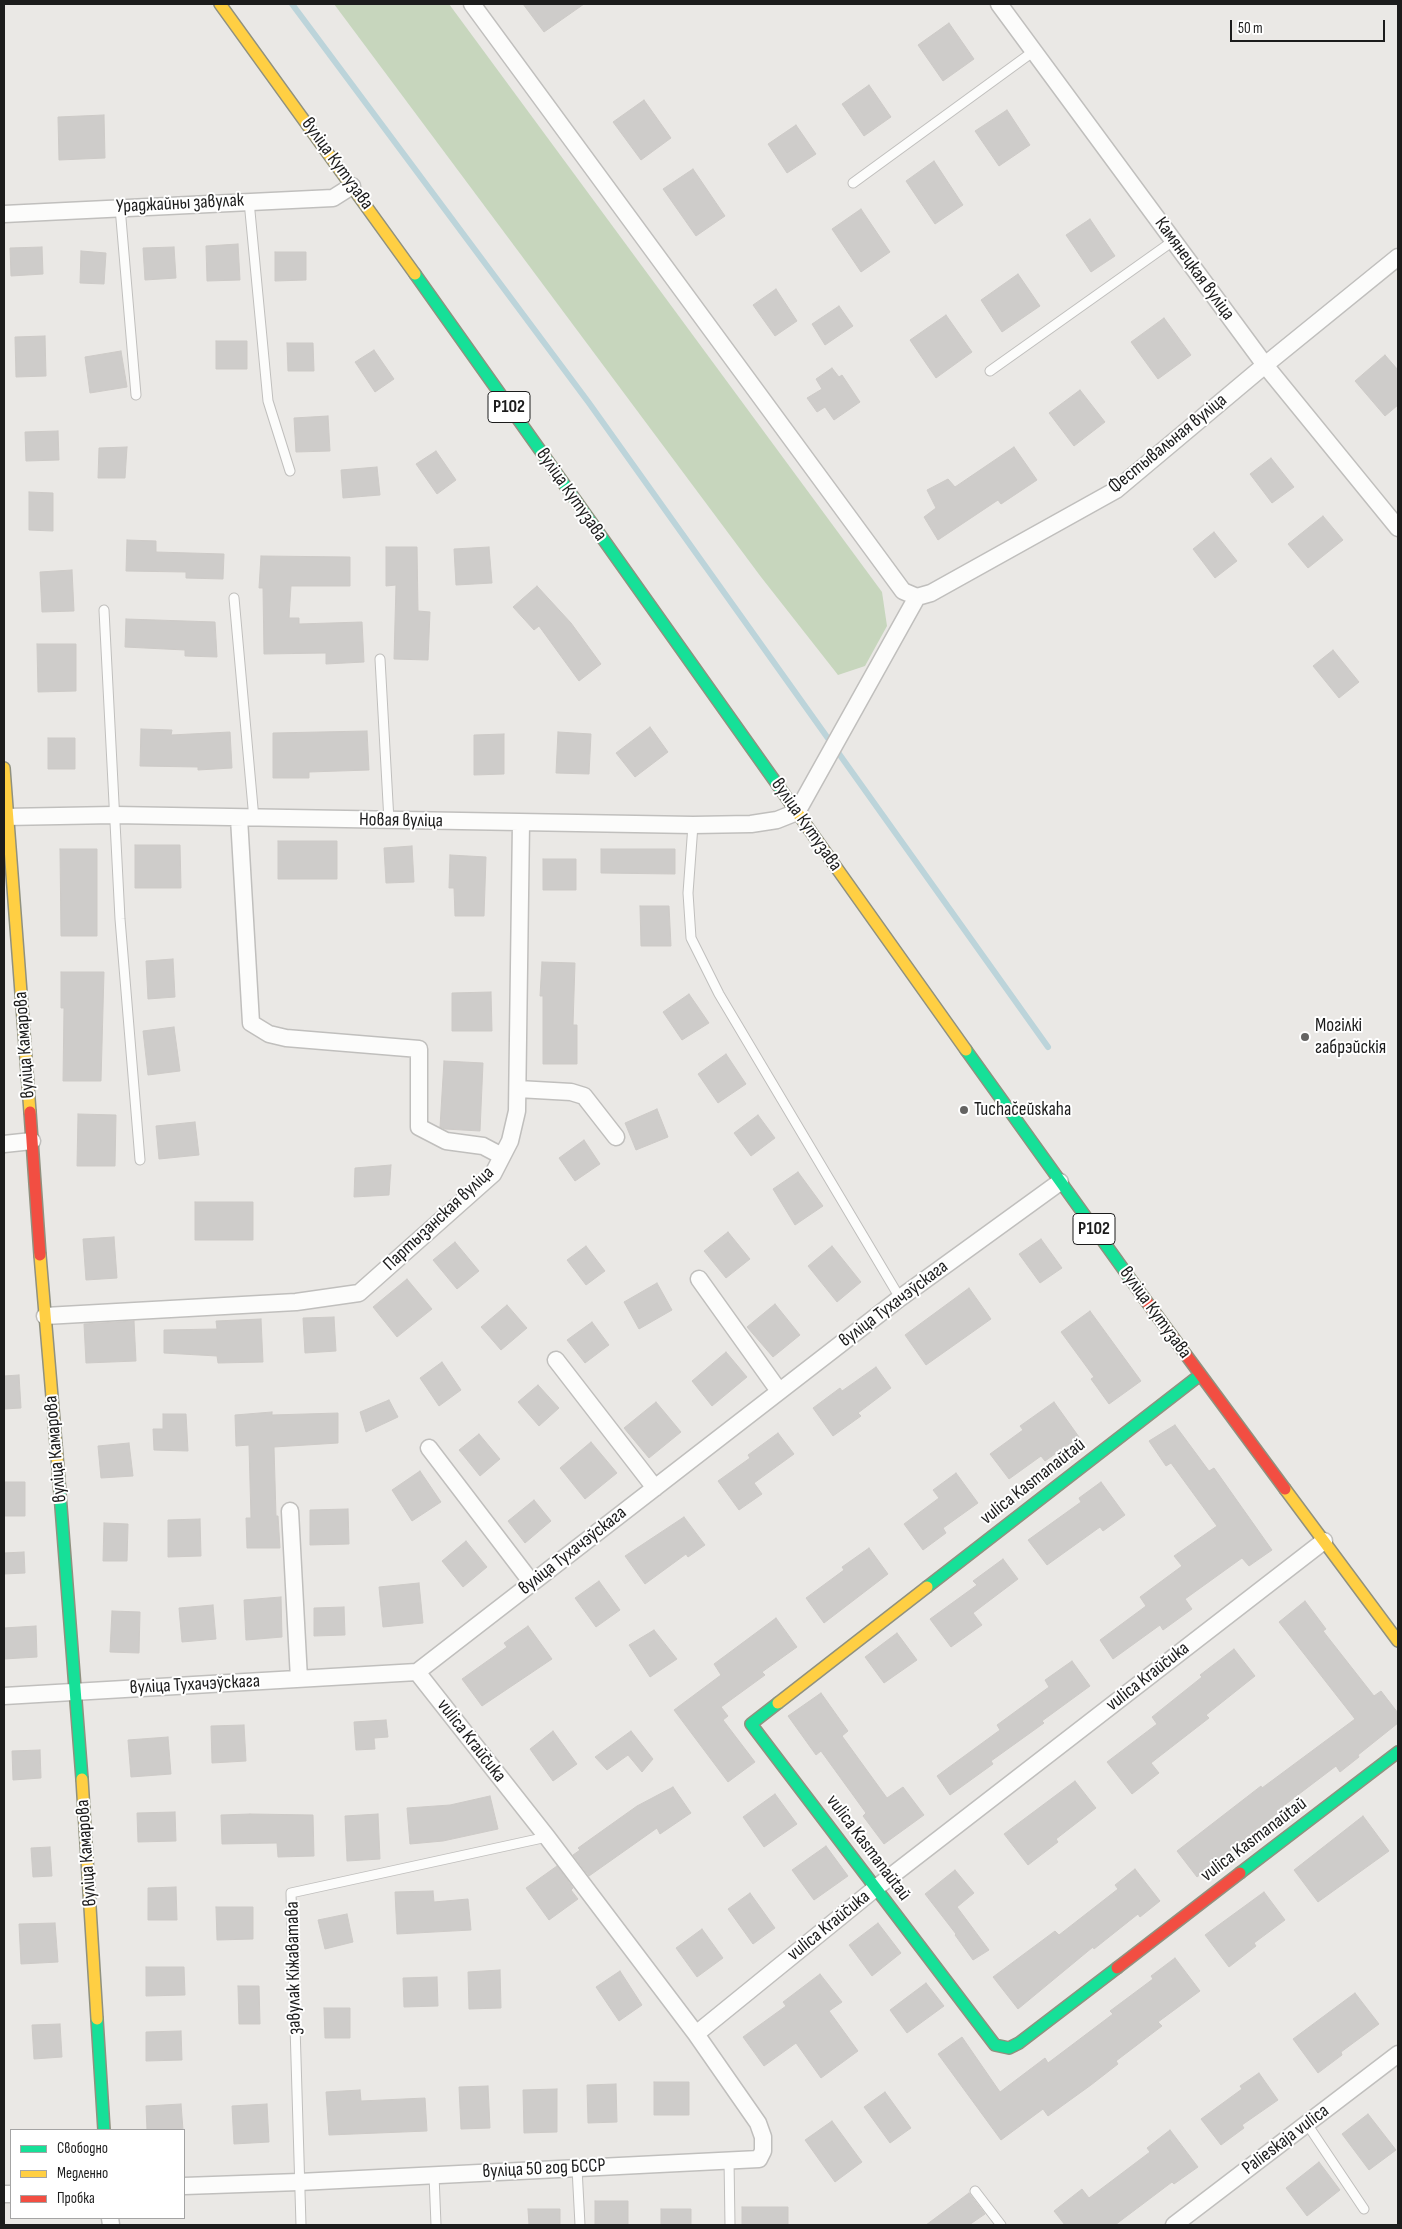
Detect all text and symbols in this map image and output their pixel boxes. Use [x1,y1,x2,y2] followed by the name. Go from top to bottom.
[1232,10,1387,42] scale bar
[1238,19,1263,38] text: 50 m
[296,114,378,214] street label: вуліца Кутузава
[115,189,245,219] street label: Ураджайны завулак
[1149,213,1239,325] street label: Камянецкая вуліца
[1104,389,1232,499] street label: Фестывальная вуліца
[488,392,530,422] road number: Р102
[531,444,611,546] street label: вуліца Кутузава
[766,774,846,876] street label: вуліца Кутузава
[359,809,443,833] street label: Новая вуліца
[10,991,40,1099] street label: вуліца Камарова
[1315,1015,1386,1059] place label: Могілкі габрэйскія
[1299,1031,1311,1043] marker: Могілкі габрэйскія
[974,1099,1071,1121] place label: Tuchačeŭskaha
[958,1104,970,1116] marker: Tuchačeŭskaha
[379,1162,499,1276] street label: Партызанская вуліца
[1073,1214,1115,1244] road number: Р102
[835,1256,953,1352] street label: вуліца Тухачэўскага
[1114,1263,1196,1363] street label: вуліца Кутузава
[40,1395,72,1503] street label: вуліца Камарова
[976,1434,1090,1530] street label: vulica Kasmanaŭtaŭ
[515,1502,631,1600] street label: вуліца Тухачэўскага
[1102,1637,1194,1717] street label: vulica Kraŭčuka
[129,1670,261,1700] street label: вуліца Тухачэўскага
[431,1695,511,1787] street label: vulica Kraŭčuka
[821,1790,915,1906] street label: vulica Kasmanaŭtaŭ
[1196,1793,1312,1887] street label: vulica Kasmanaŭtaŭ
[72,1799,102,1907] street label: вуліца Камарова
[783,1886,875,1966] street label: vulica Kraŭčuka
[281,1901,307,2035] street label: завулак Кіжаватава
[1238,2100,1334,2180] street label: Palieskaja vulica
[10,2129,185,2219] legend
[57,2139,108,2158] text: Свободно
[482,2154,606,2184] street label: вуліца 50 год БССР
[57,2164,108,2183] text: Медленно
[57,2189,95,2208] text: Пробка

